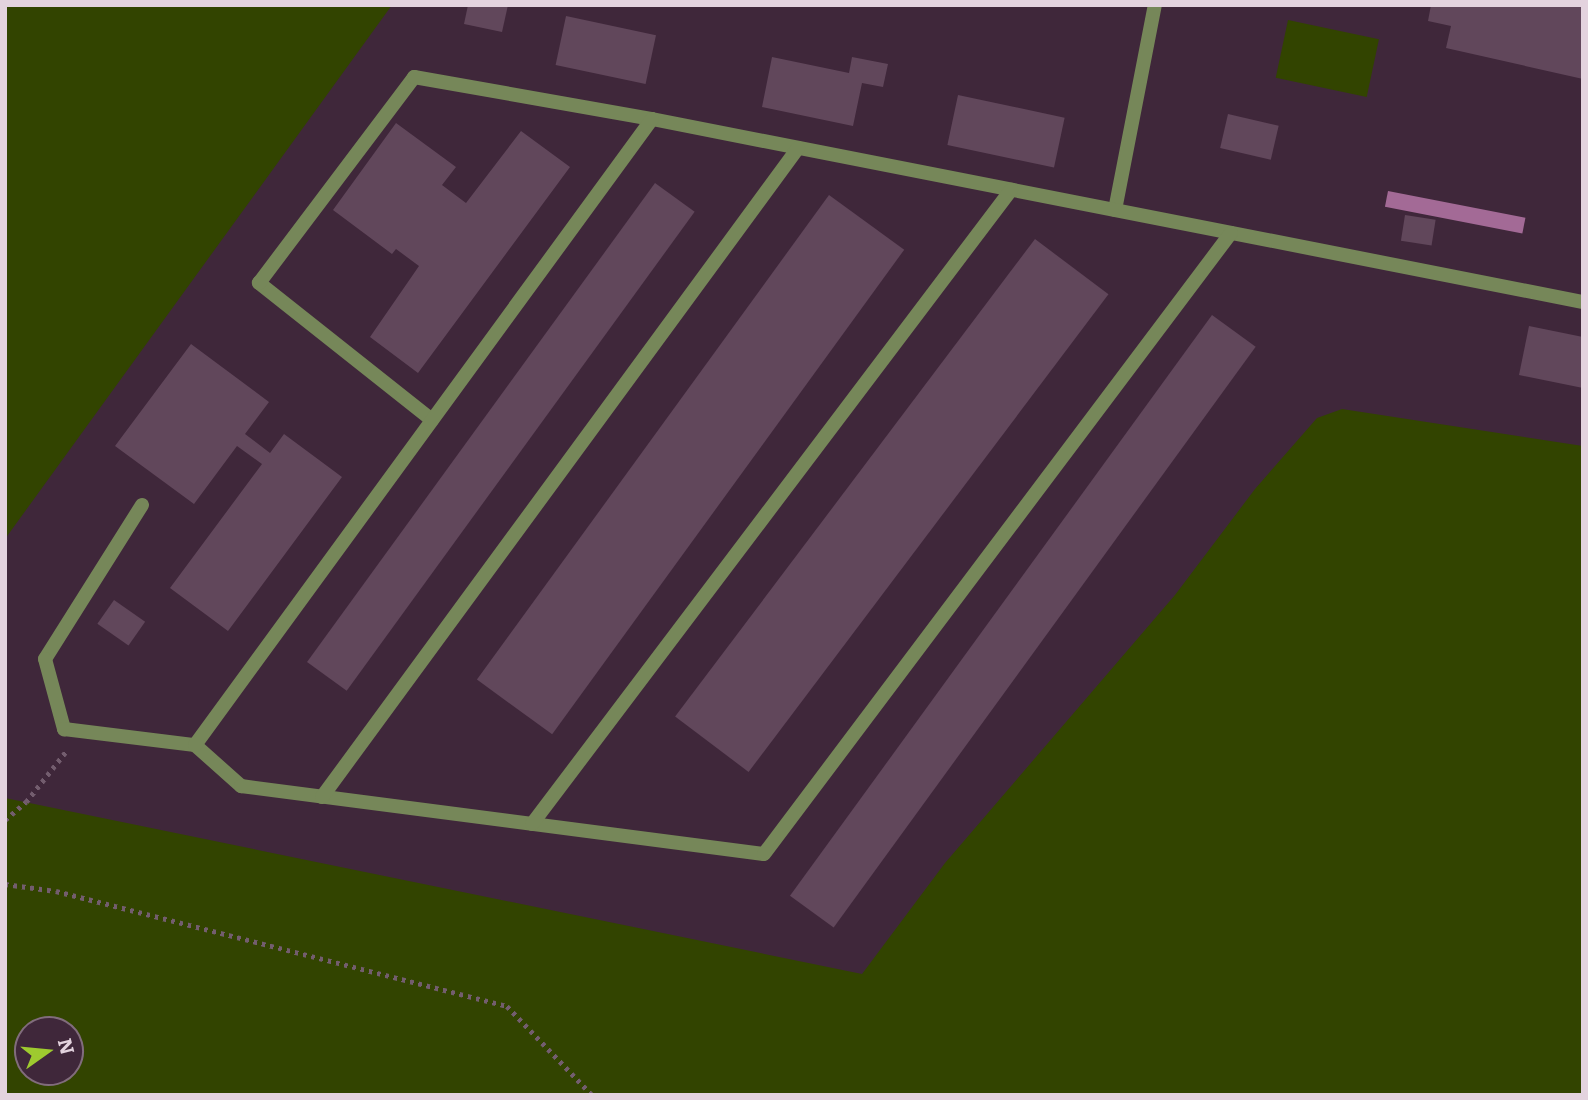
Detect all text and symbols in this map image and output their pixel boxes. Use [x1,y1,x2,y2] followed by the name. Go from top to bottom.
[14,1016,84,1086] north arrow
[52,1035,83,1057] text: N

